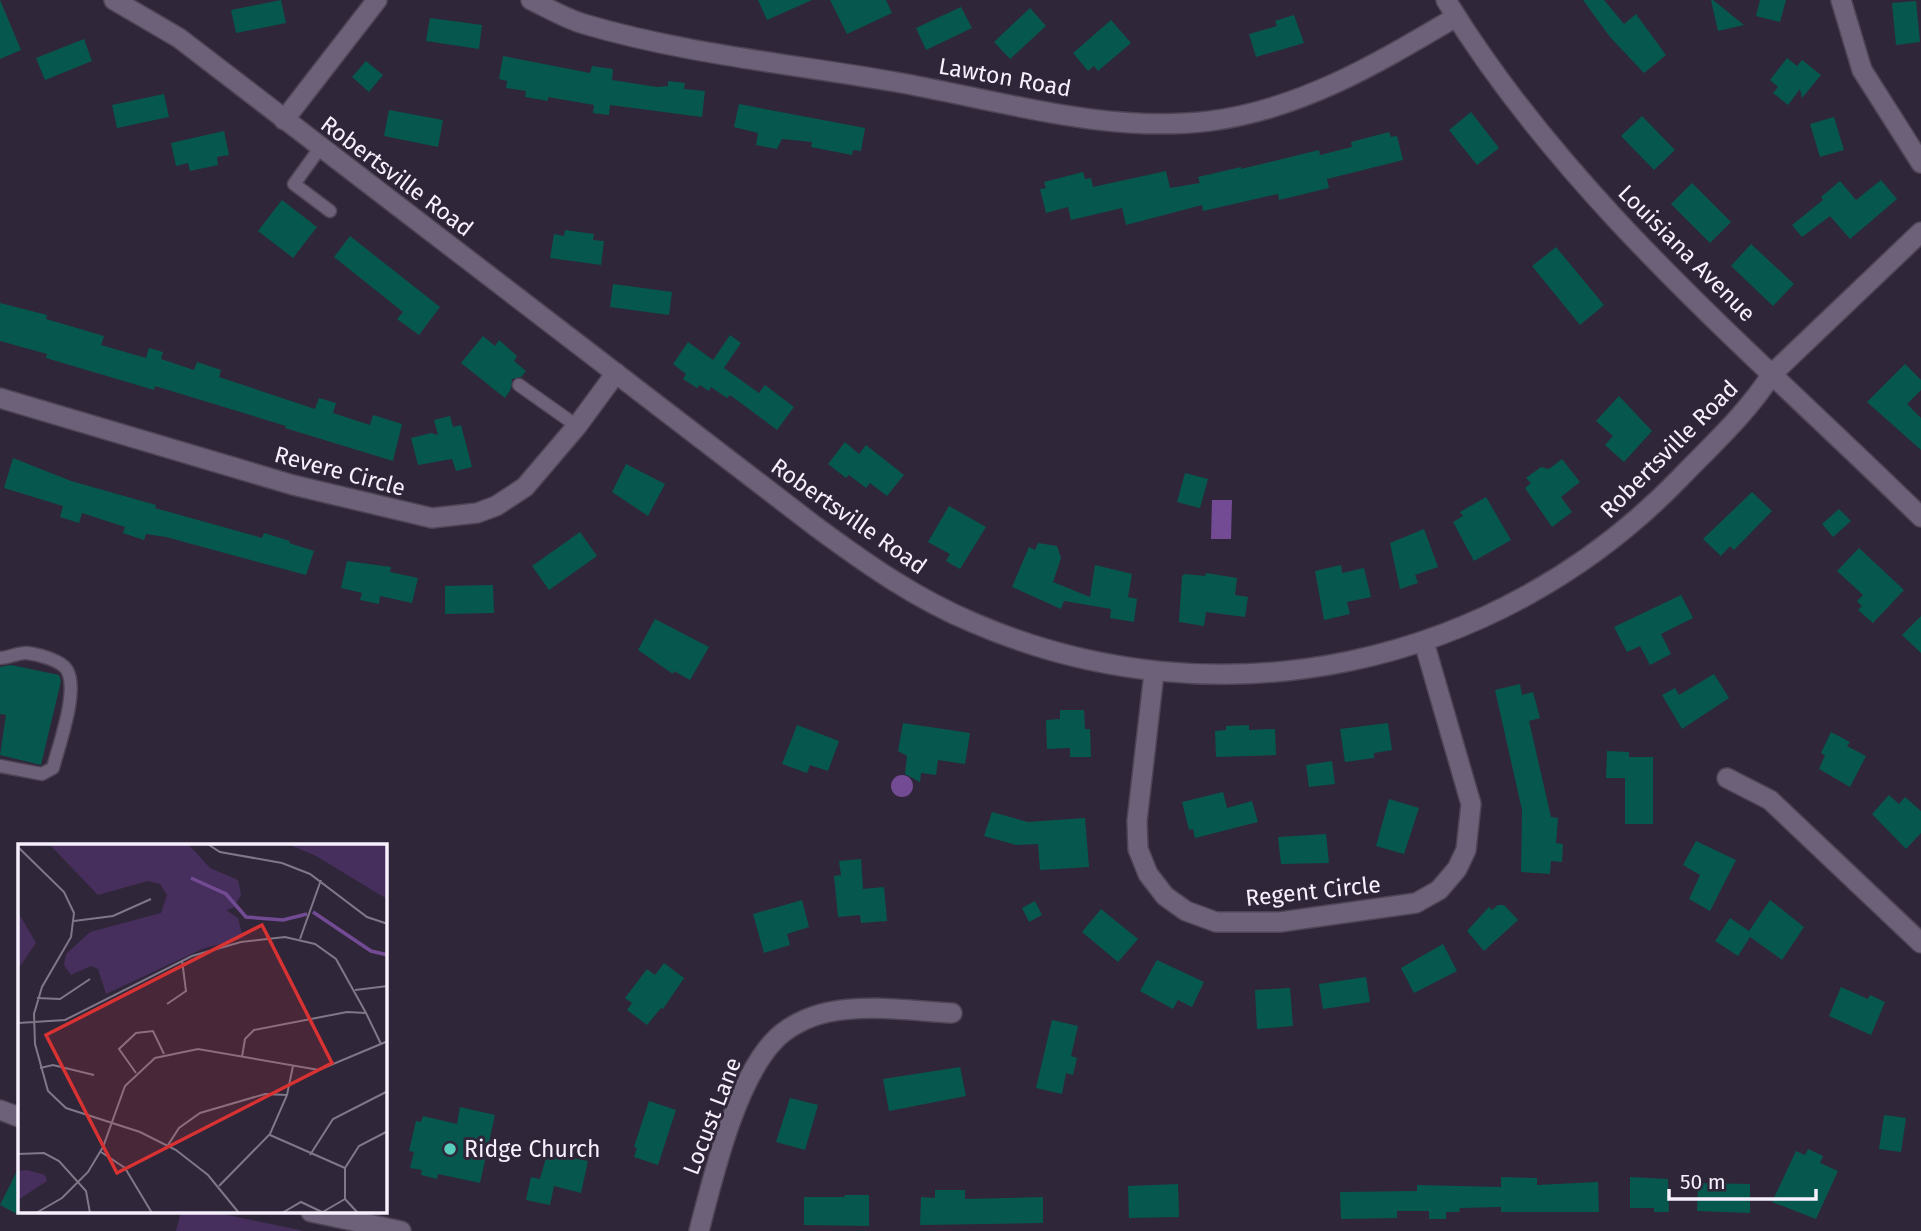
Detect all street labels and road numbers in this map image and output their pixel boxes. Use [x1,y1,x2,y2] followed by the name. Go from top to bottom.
[937,52,1073,102] street label: Lawton Road
[315,110,479,242] street label: Robertsville Road
[1613,179,1761,327] street label: Louisiana Avenue
[1594,374,1744,524] street label: Robertsville Road
[272,440,408,502] street label: Revere Circle
[766,452,932,580] street label: Robertsville Road
[1244,870,1382,912] street label: Regent Circle
[677,1053,747,1179] street label: Locust Lane

